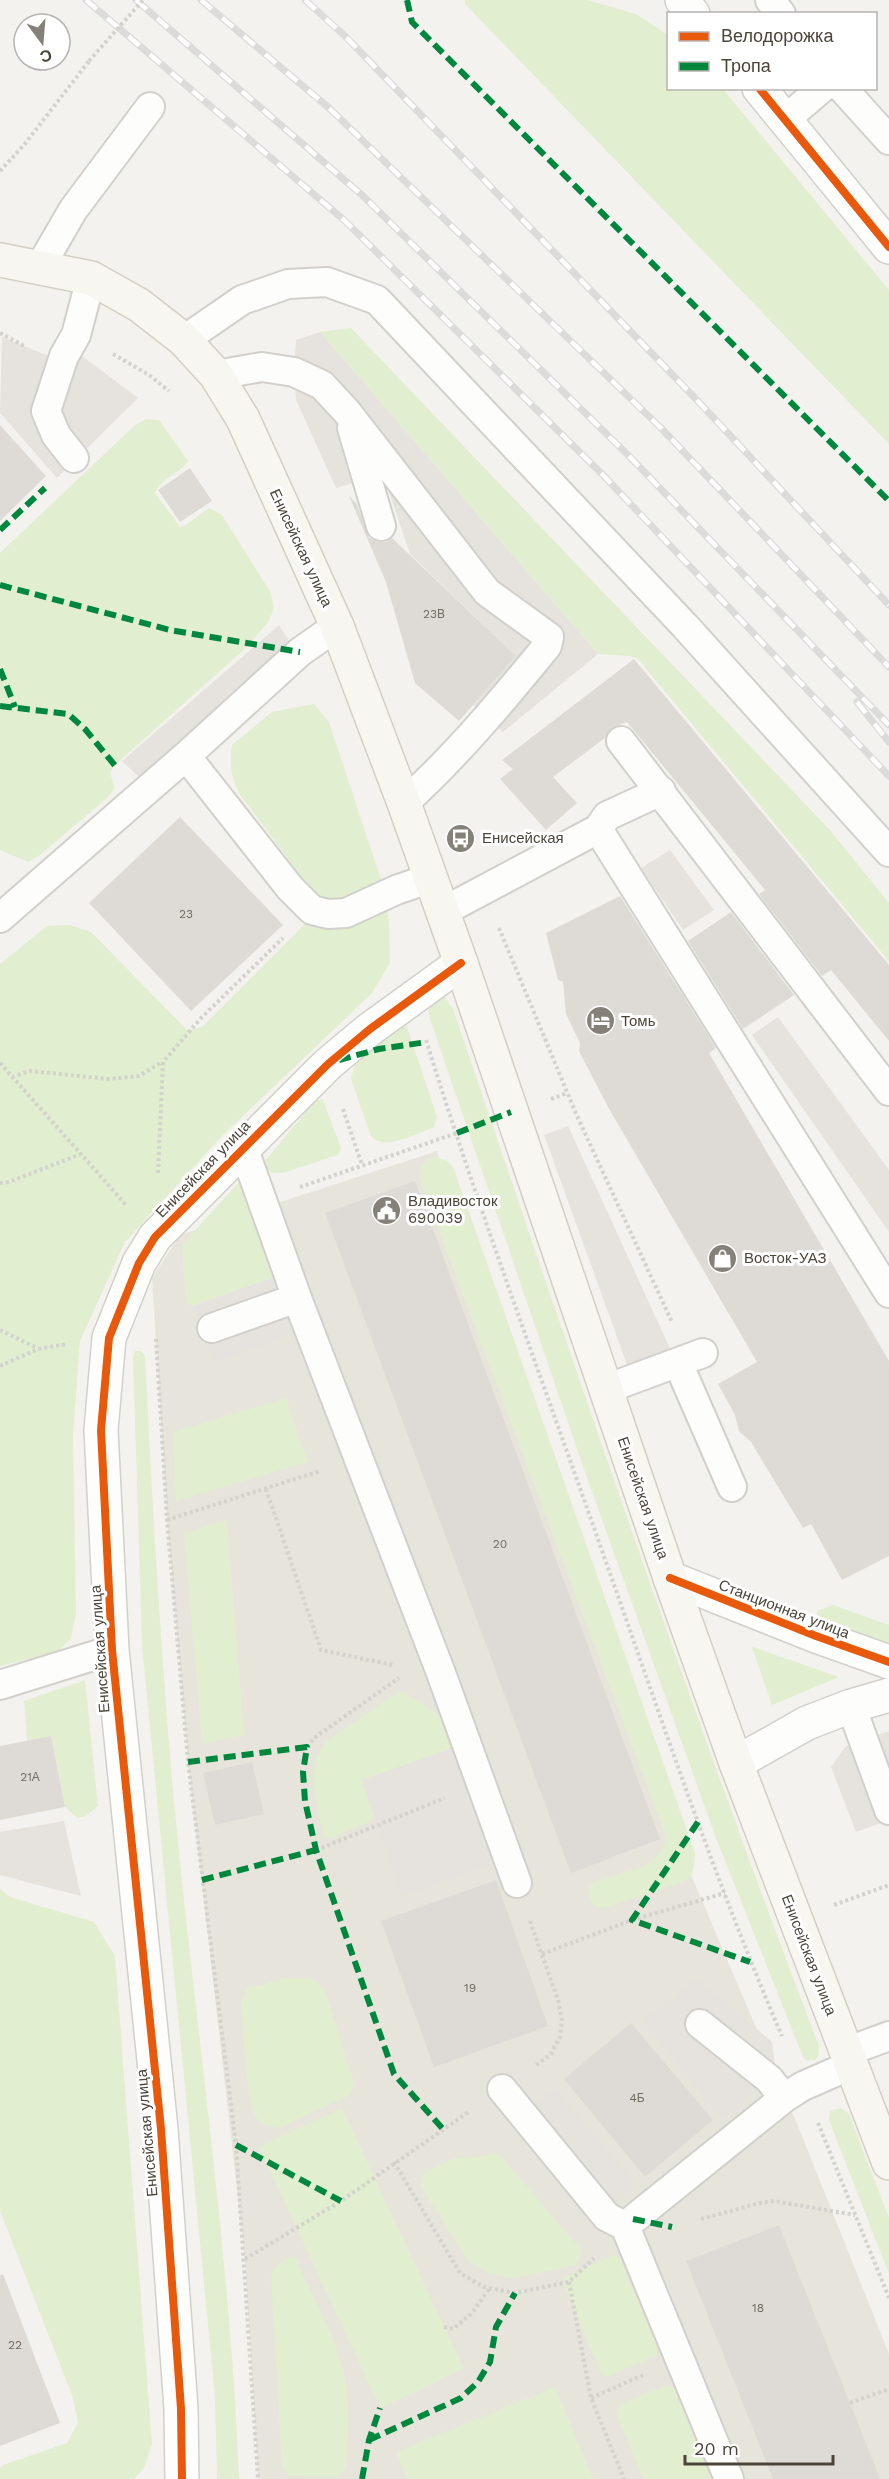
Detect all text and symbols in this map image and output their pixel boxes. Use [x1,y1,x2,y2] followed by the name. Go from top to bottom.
[12,12,72,72] north arrow
[667,12,877,90] legend
[721,25,834,46] text: Велодорожка
[37,45,54,67] text: С
[721,55,772,76] text: Тропа
[266,486,336,610] street label: Енисейская улица
[423,607,445,621] house number: 23В
[445,822,477,854] bus stop icon: Енисейская
[482,829,564,847] place label: Енисейская
[179,907,193,921] house number: 23
[584,1005,616,1037] hotel icon: Томь
[621,1012,656,1030] place label: Томь
[152,1116,254,1221] street label: Енисейская улица
[408,1192,498,1227] place label: Владивосток 690039
[371,1194,403,1226] public building icon: Владивосток 690039
[707,1242,739,1274] shop icon: Восток-УАЗ
[744,1249,827,1267] place label: Восток-УАЗ
[614,1435,673,1562] street label: Енисейская улица
[493,1537,507,1551] house number: 20
[716,1576,853,1643] street label: Станционная улица
[87,1584,113,1714] street label: Енисейская улица
[20,1770,40,1784] house number: 21А
[778,1892,841,2019] street label: Енисейская улица
[464,1981,476,1995] house number: 19
[132,2068,162,2198] street label: Енисейская улица
[629,2091,645,2105] house number: 4Б
[752,2301,764,2315] house number: 18
[8,2338,22,2352] house number: 22
[685,2428,834,2466] scale bar
[694,2438,739,2459] text: 20 m

